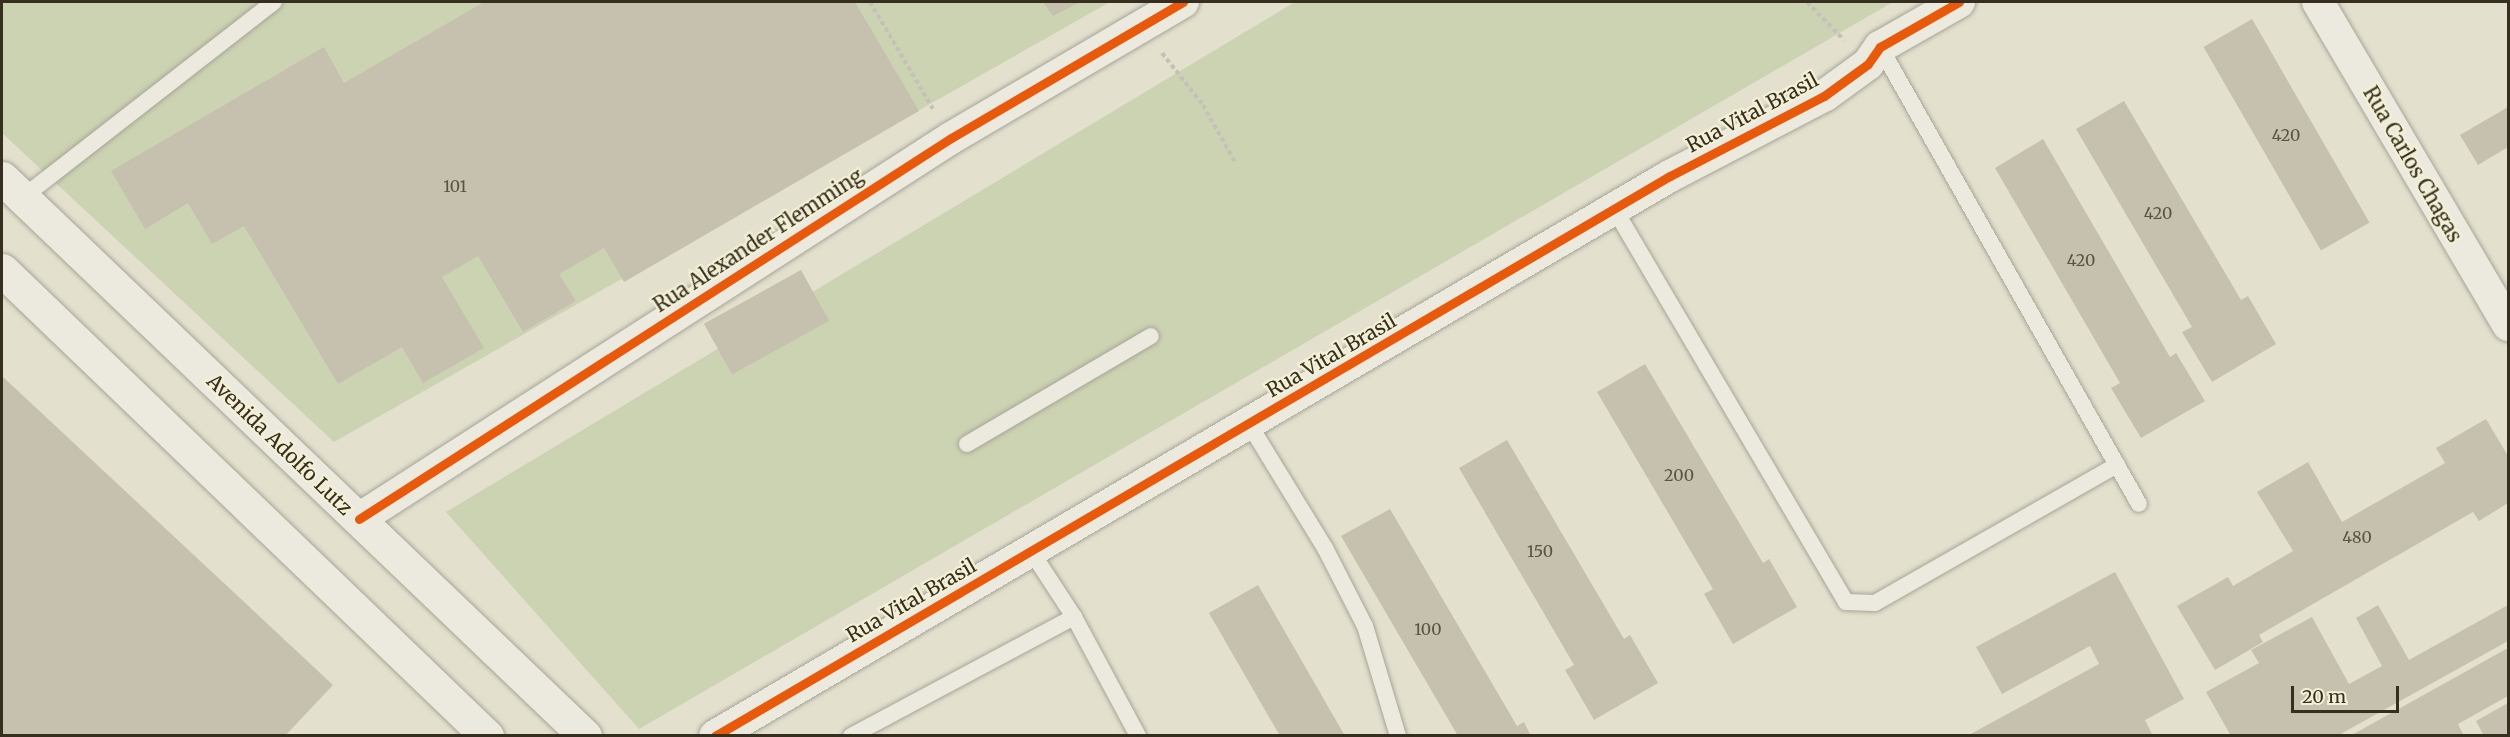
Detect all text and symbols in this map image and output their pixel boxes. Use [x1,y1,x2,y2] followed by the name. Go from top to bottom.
[1682,67,1822,157] street label: Rua Vital Brasil
[2359,82,2467,246] street label: Rua Carlos Chagas
[2272,125,2300,145] house number: 420
[649,163,867,317] street label: Rua Alexander Flemming
[443,176,467,196] house number: 101
[2144,203,2172,223] house number: 420
[2067,250,2095,270] house number: 420
[1262,308,1400,402] street label: Rua Vital Brasil
[202,369,358,519] street label: Avenida Adolfo Lutz
[1664,465,1694,485] house number: 200
[2342,527,2372,547] house number: 480
[1527,541,1553,561] house number: 150
[842,553,980,647] street label: Rua Vital Brasil
[1414,619,1442,639] house number: 100
[2294,674,2402,712] scale bar
[2302,685,2346,708] text: 20 m

